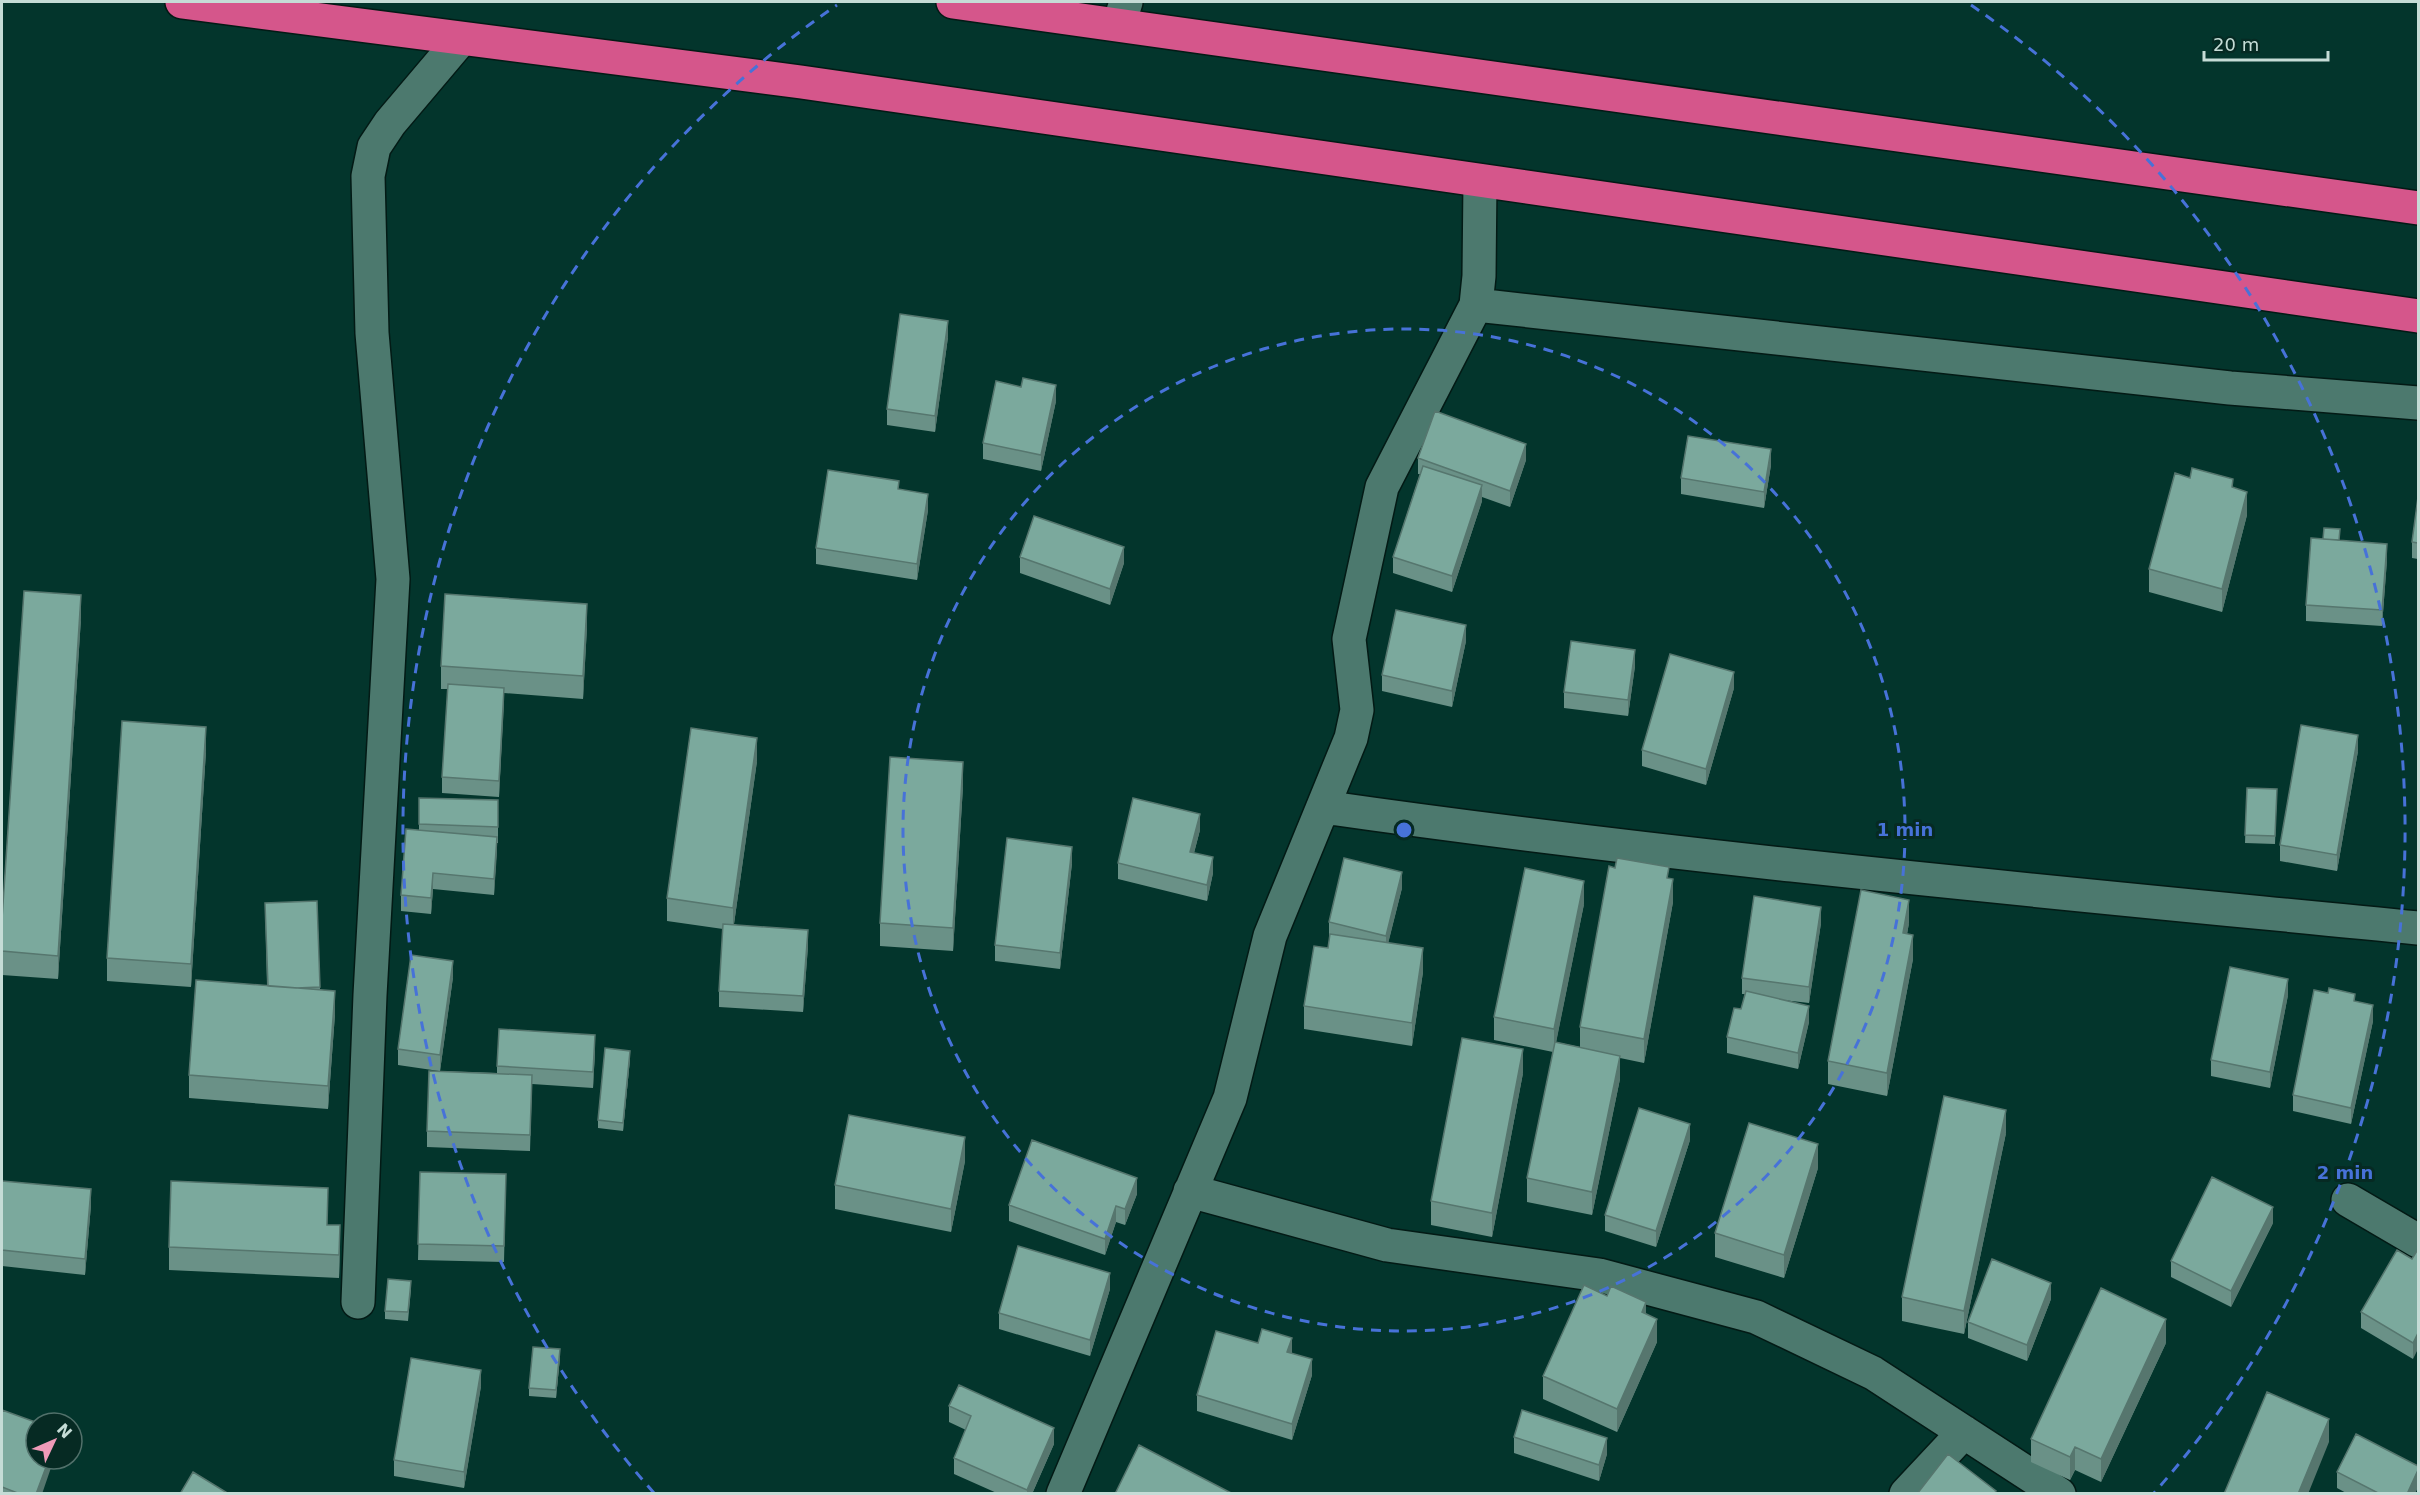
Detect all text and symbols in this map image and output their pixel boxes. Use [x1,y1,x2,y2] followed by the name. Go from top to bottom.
[2204,24,2328,62] scale bar
[2213,34,2259,55] text: 20 m
[1877,819,1933,840] text: 1 min
[1394,820,1414,840] centre of rings
[2317,1162,2373,1183] text: 2 min
[24,1411,84,1471] north arrow
[53,1420,76,1442] text: N

